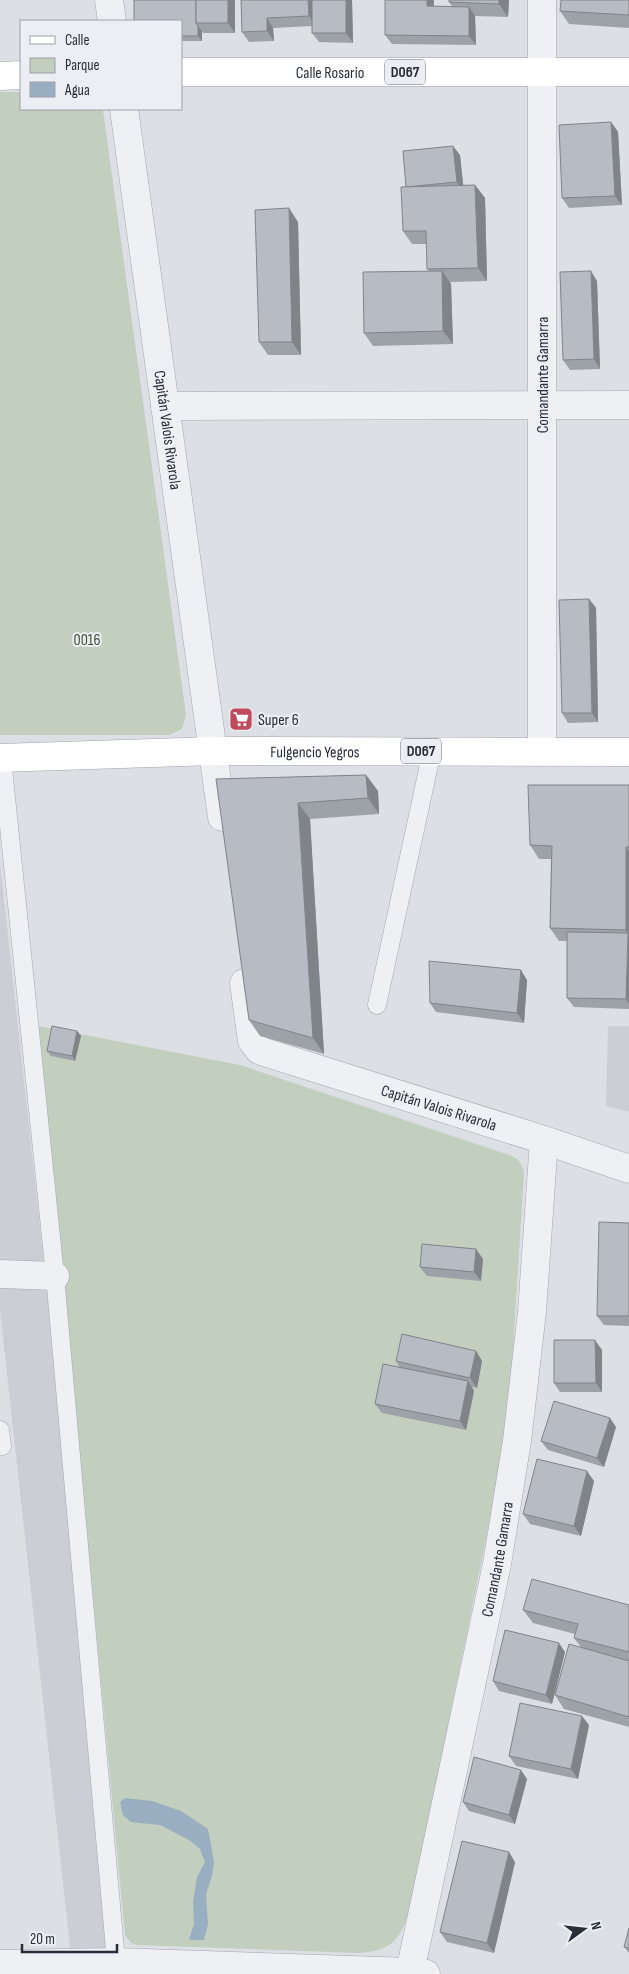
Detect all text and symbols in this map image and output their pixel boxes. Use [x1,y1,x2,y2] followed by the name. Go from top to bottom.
[20,20,182,110] legend
[65,31,89,50] text: Calle
[65,56,100,75] text: Parque
[385,60,425,84] road number: D067
[296,64,364,83] street label: Calle Rosario
[64,81,90,100] text: Agua
[534,317,553,433] street label: Comandante Gamarra
[149,369,185,491] street label: Capitán Valois Rivarola
[74,631,100,650] park label: 0016
[228,706,254,732] supermarket icon: Super 6
[258,711,299,730] place label: Super 6
[401,738,441,764] road number: D067
[270,743,360,762] street label: Fulgencio Yegros
[379,1081,499,1136] street label: Capitán Valois Rivarola
[478,1500,518,1619] street label: Comandante Gamarra
[559,1904,609,1954] north arrow
[587,1920,605,1932] text: N
[22,1922,118,1954] scale bar
[30,1930,55,1949] text: 20 m

